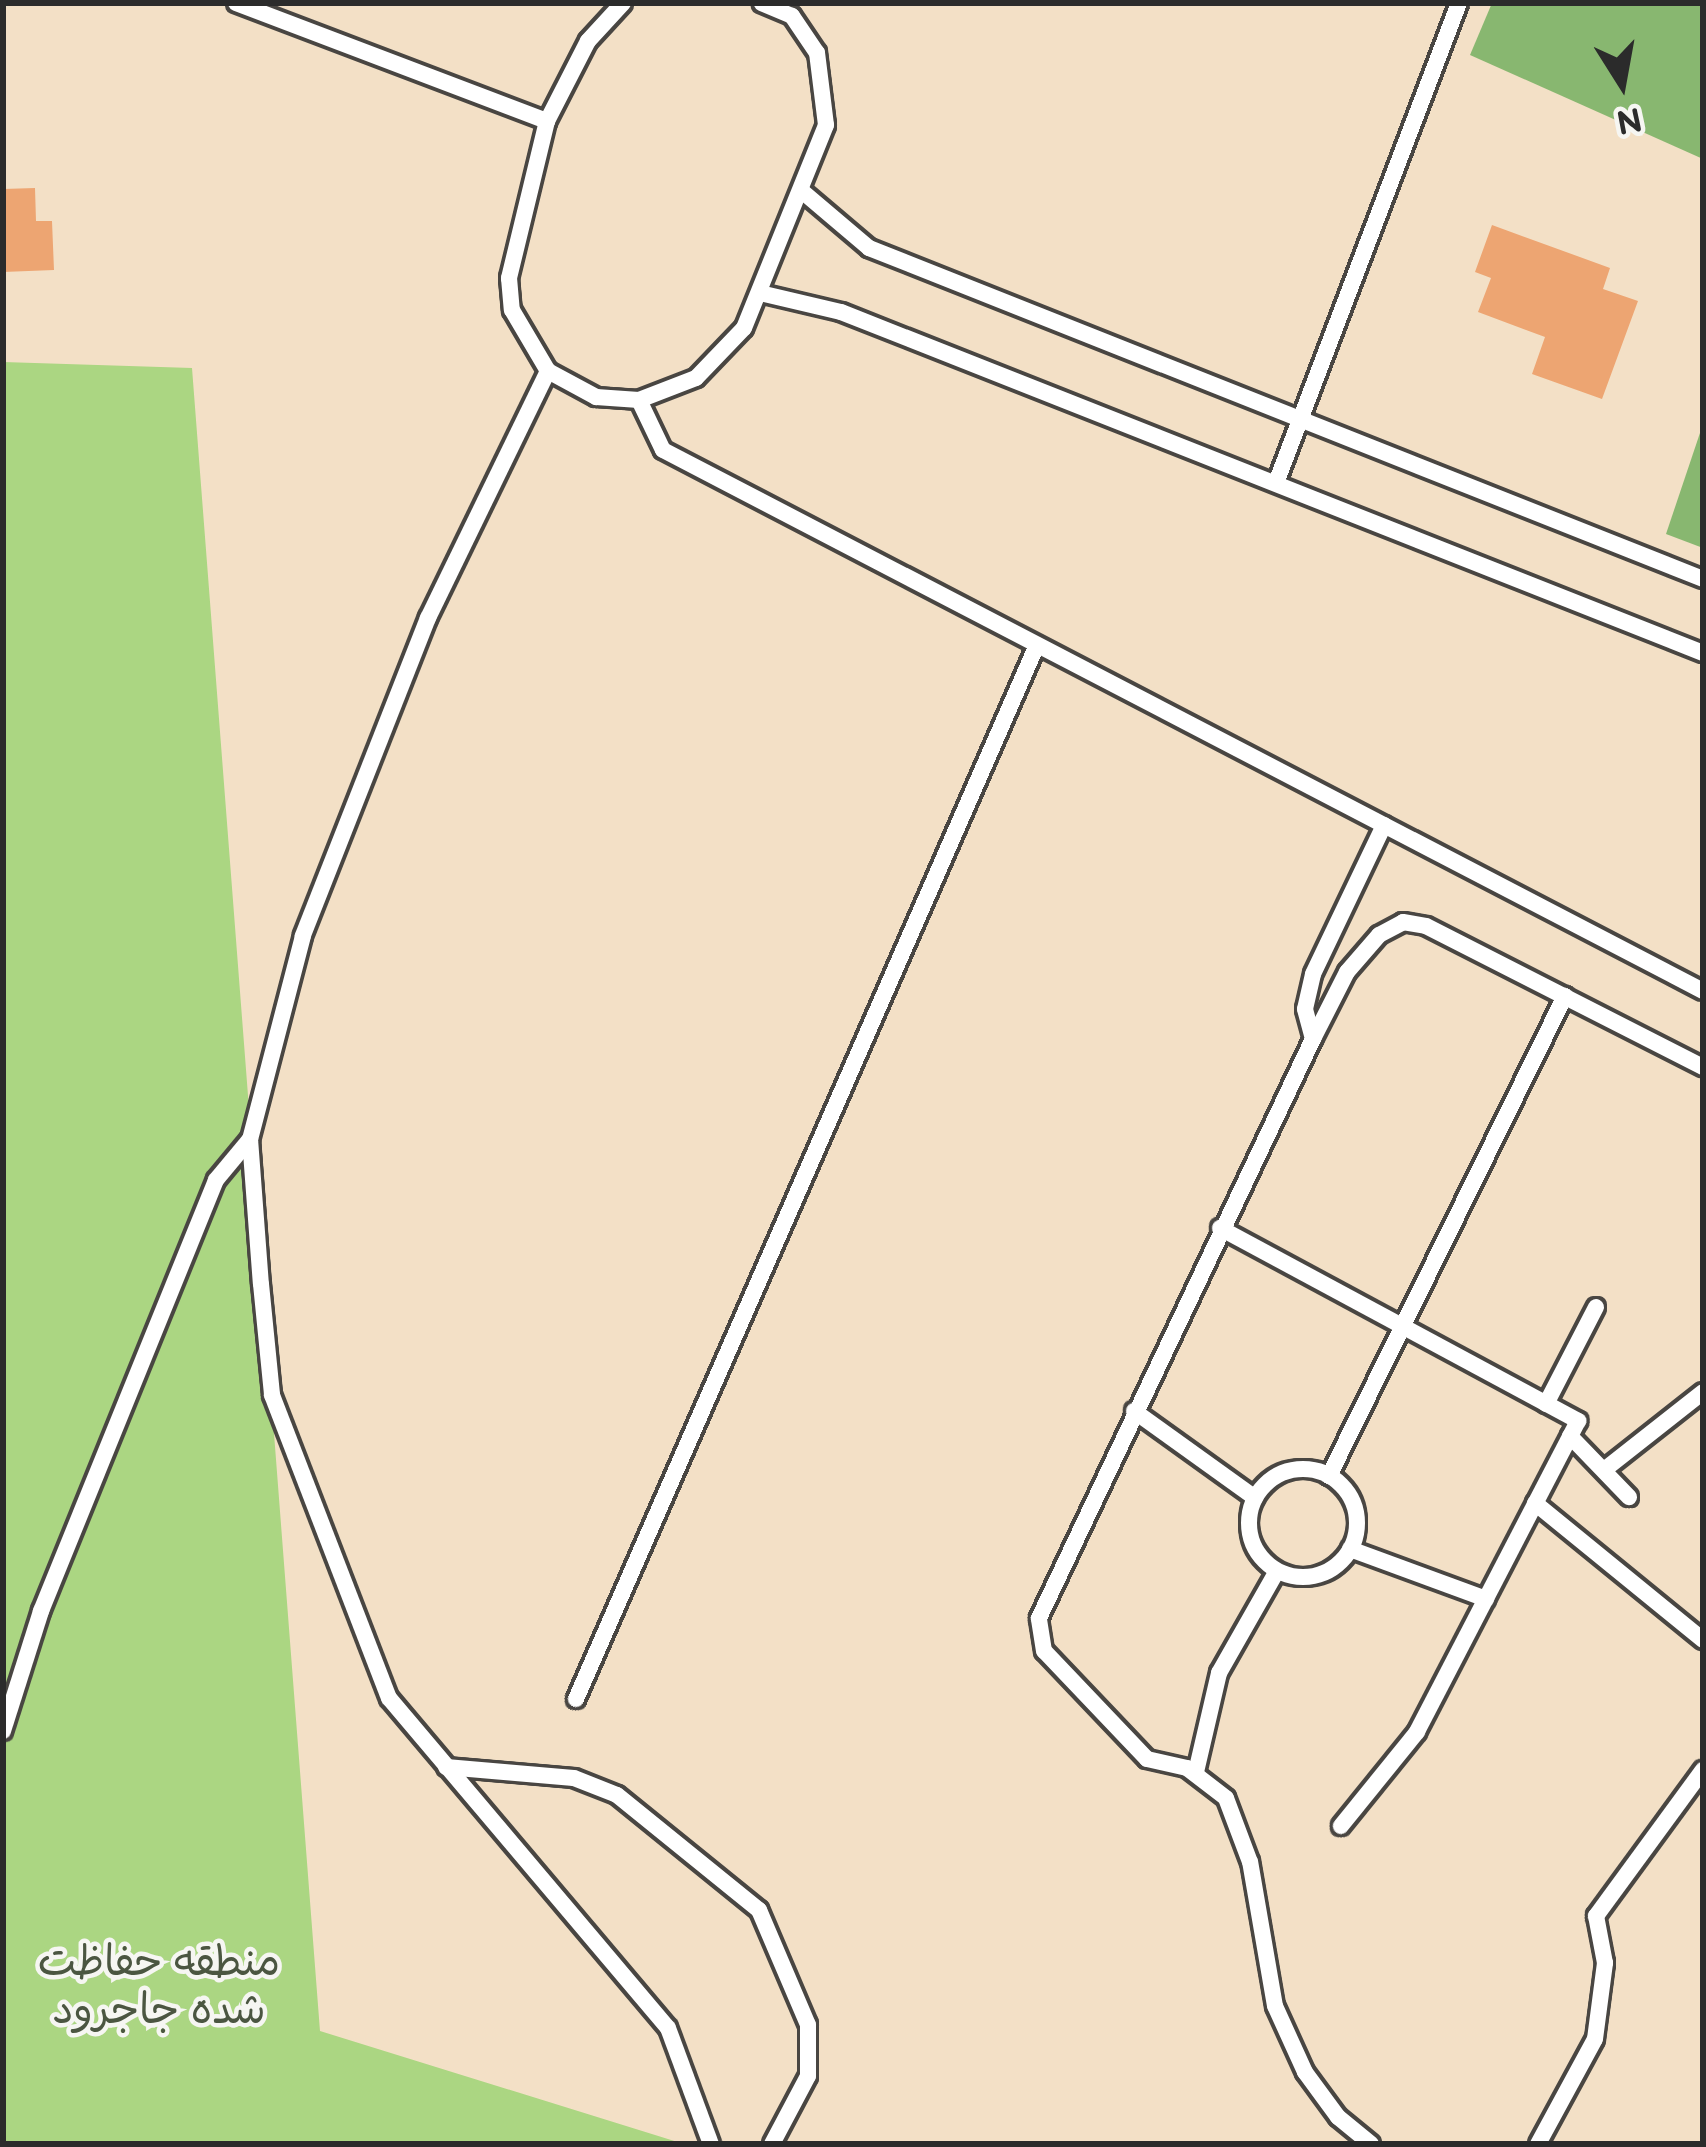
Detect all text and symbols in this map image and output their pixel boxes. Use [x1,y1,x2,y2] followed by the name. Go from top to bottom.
[1562,24,1682,144] north arrow
[1613,97,1645,141] text: N
[38,1938,280,2036] park label: منطقه حفاظت شده جاجرود

